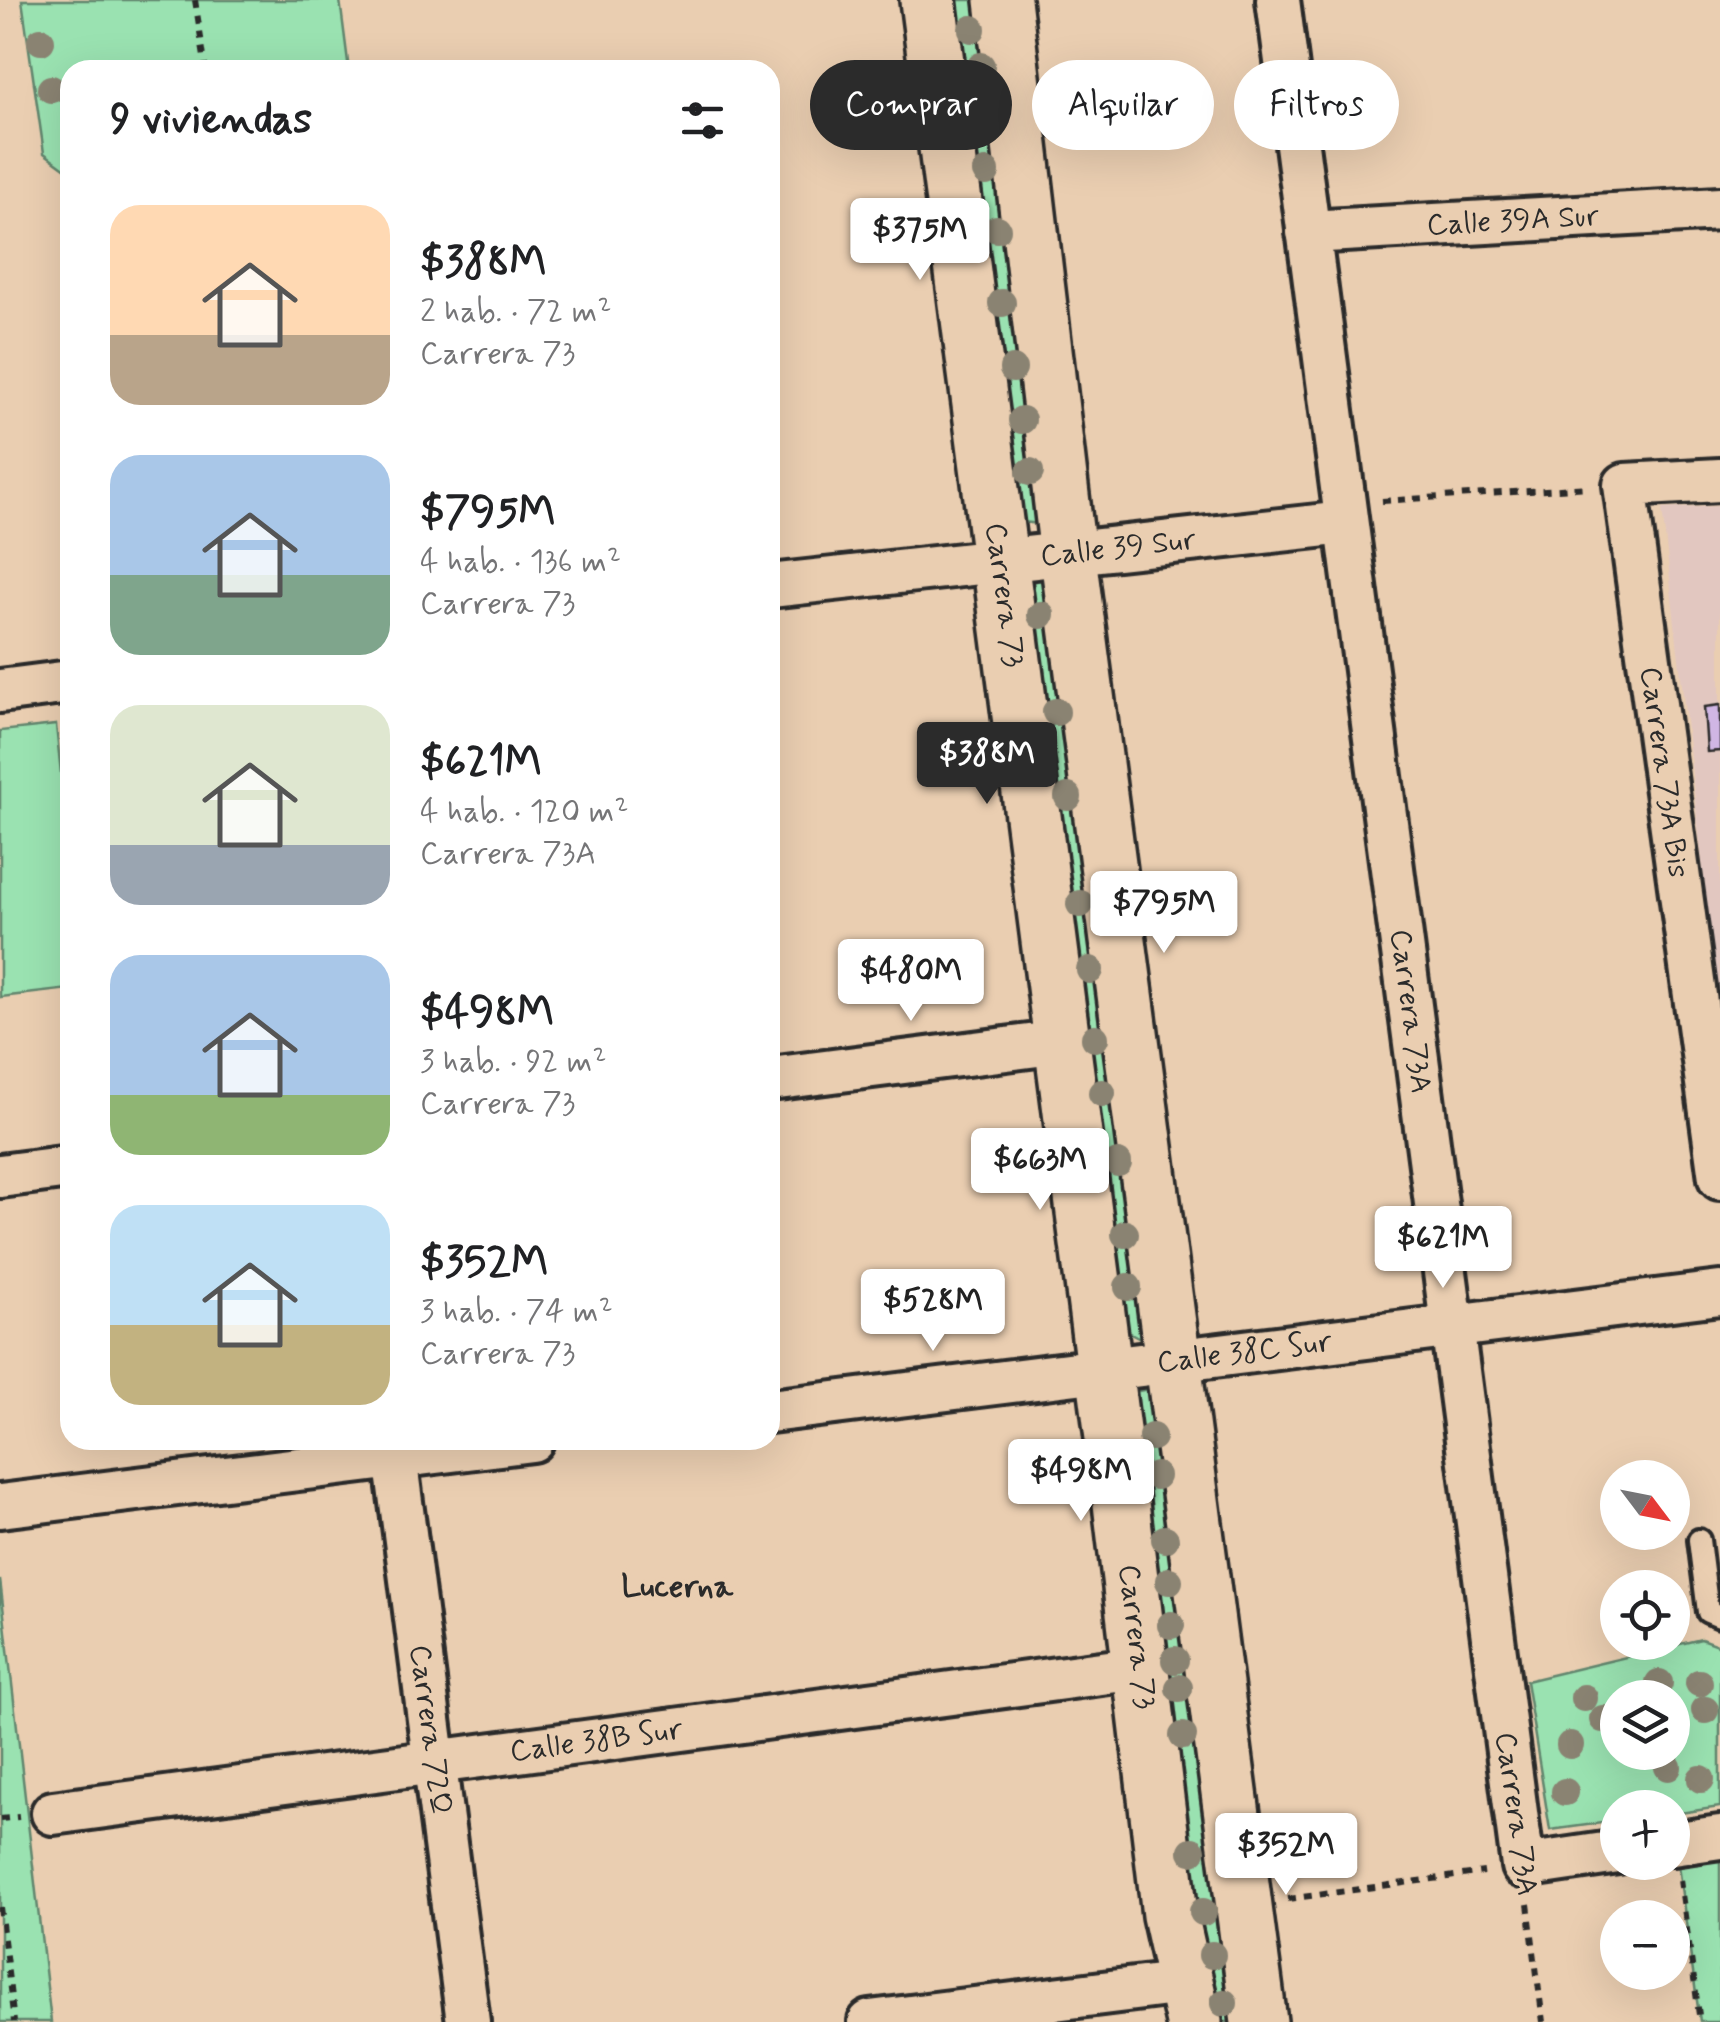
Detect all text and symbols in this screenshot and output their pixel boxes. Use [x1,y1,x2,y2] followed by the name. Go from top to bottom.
[810,60,1012,150] chip: Comprar
[1032,60,1214,150] chip: Alquilar
[1234,60,1399,150] chip: Filtros
[110,93,312,148] text: 9 viviendas
[675,93,730,148] icon: filters
[1426,196,1600,245] street label: Calle 39A Sur
[850,198,990,283] pin: $375M
[872,209,968,251] text: $375M
[420,236,546,291] text: $388M
[190,245,310,365] icon: home
[420,291,611,333] text: 2 hab. · 72 m²
[420,333,575,375] text: Carrera 73
[420,486,555,541] text: $795M
[190,495,310,615] icon: home
[976,520,1033,670] street label: Carrera 73
[1038,520,1198,576] street label: Calle 39 Sur
[420,541,621,583] text: 4 hab. · 136 m²
[420,583,575,625] text: Carrera 73
[1631,664,1698,880] street label: Carrera 73A Bis
[917,722,1057,807] pin: $388M
[939,733,1035,775] text: $388M
[420,736,542,791] text: $621M
[190,745,310,865] icon: home
[420,791,628,833] text: 4 hab. · 120 m²
[420,833,596,875] text: Carrera 73A
[1094,871,1234,956] pin: $795M
[1112,882,1216,924] text: $795M
[1381,927,1441,1096] street label: Carrera 73A
[841,939,981,1024] pin: $480M
[860,950,962,992] text: $480M
[420,986,554,1041] text: $498M
[190,995,310,1115] icon: home
[420,1041,607,1083] text: 3 hab. · 92 m²
[420,1083,575,1125] text: Carrera 73
[970,1128,1110,1213] pin: $663M
[993,1139,1087,1181] text: $663M
[1373,1206,1513,1291] pin: $621M
[1397,1217,1489,1259] text: $621M
[420,1236,548,1291] text: $352M
[190,1245,310,1365] icon: home
[863,1269,1003,1354] pin: $528M
[883,1280,983,1322] text: $528M
[420,1291,613,1333] text: 3 hab. · 74 m²
[1155,1322,1335,1382] street label: Calle 38C Sur
[420,1333,575,1375] text: Carrera 73
[1011,1439,1151,1524] pin: $498M
[1030,1450,1132,1492] text: $498M
[1600,1460,1690,1550] north arrow
[1600,1460,1690,1990] map controls
[1109,1562,1165,1711] street label: Carrera 73
[621,1566,734,1608] district label: Lucerna
[1600,1570,1690,1660] button: locate
[400,1642,461,1817] street label: Carrera 72Q
[1600,1680,1690,1770] button: layers
[508,1710,686,1771] street label: Calle 38B Sur
[1485,1730,1547,1898] street label: Carrera 73A
[1600,1790,1690,1880] button: +
[1216,1813,1356,1898] pin: $352M
[1237,1824,1335,1866] text: $352M
[1600,1900,1690,1990] button: −

